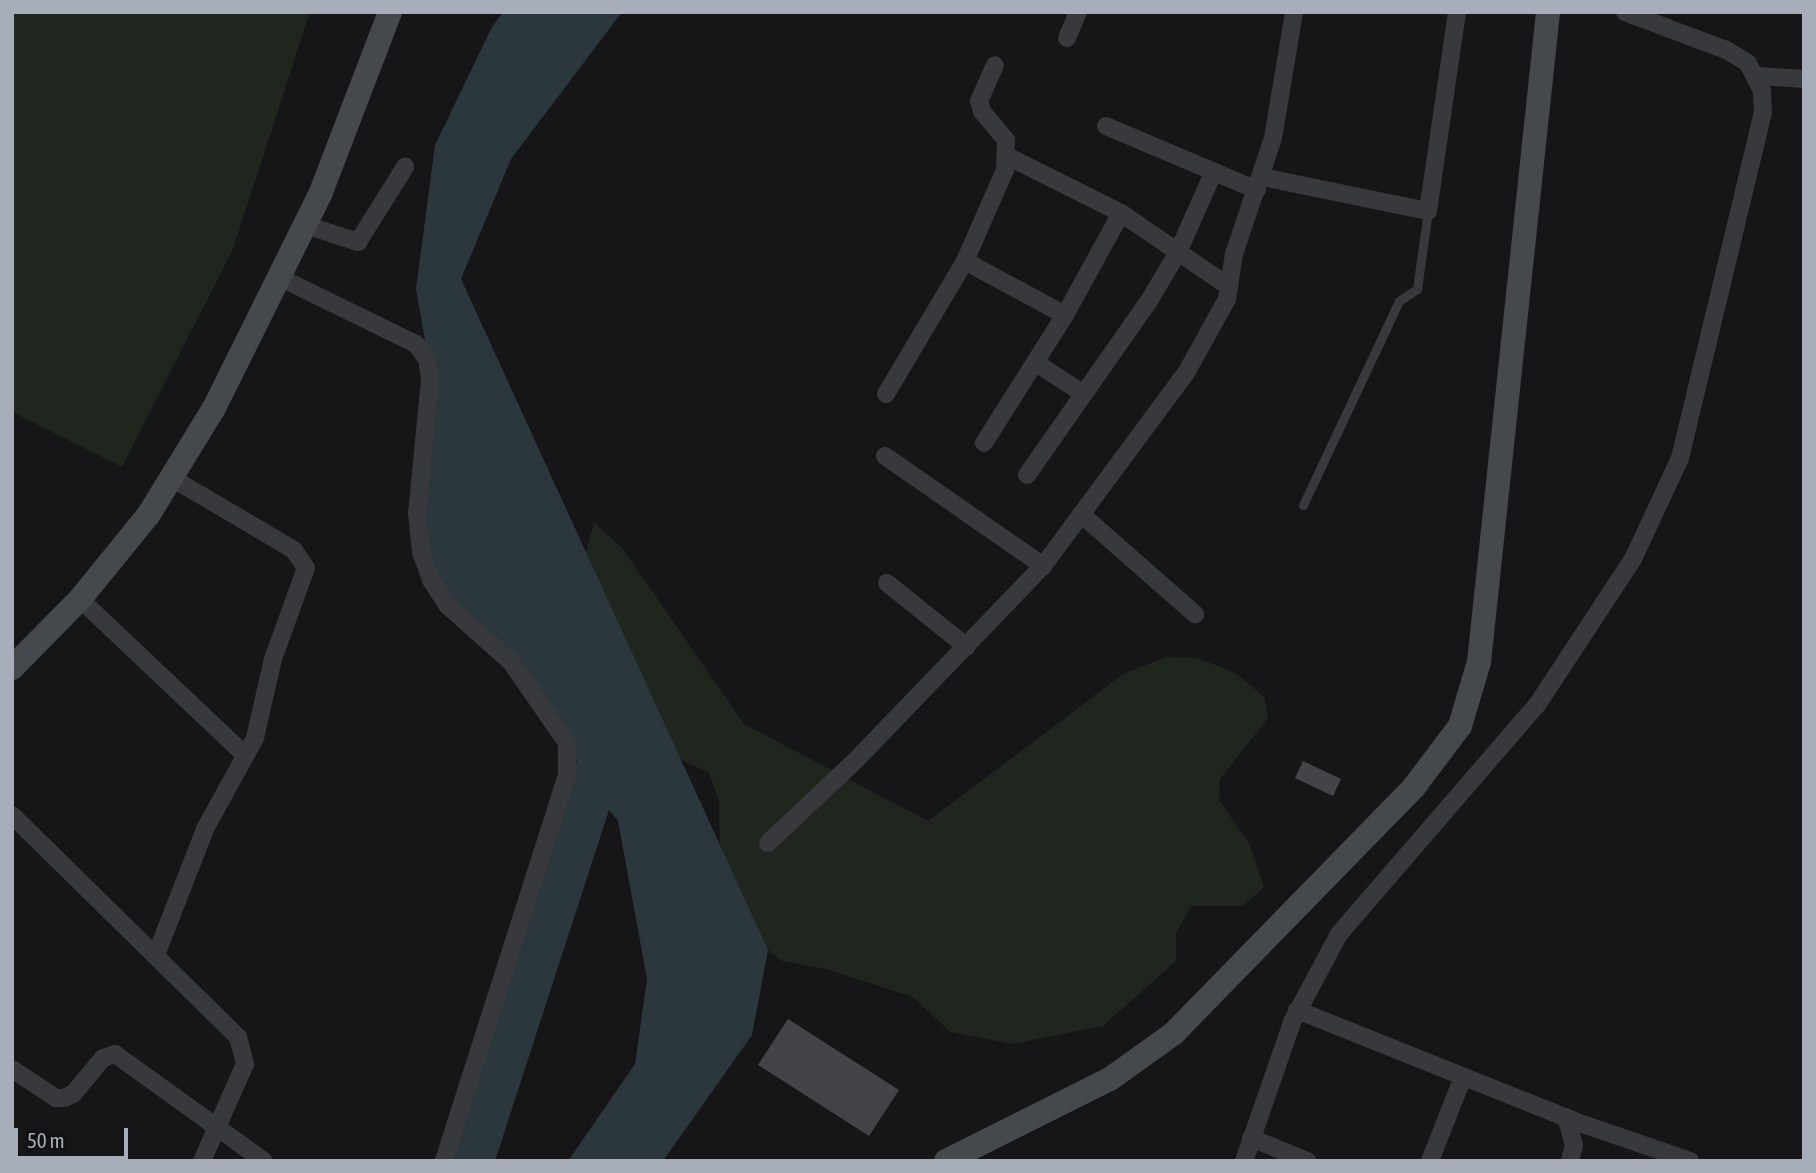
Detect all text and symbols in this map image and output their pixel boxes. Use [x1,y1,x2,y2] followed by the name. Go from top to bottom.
[18,1114,131,1158] scale bar
[27,1128,65,1152] text: 50 m

